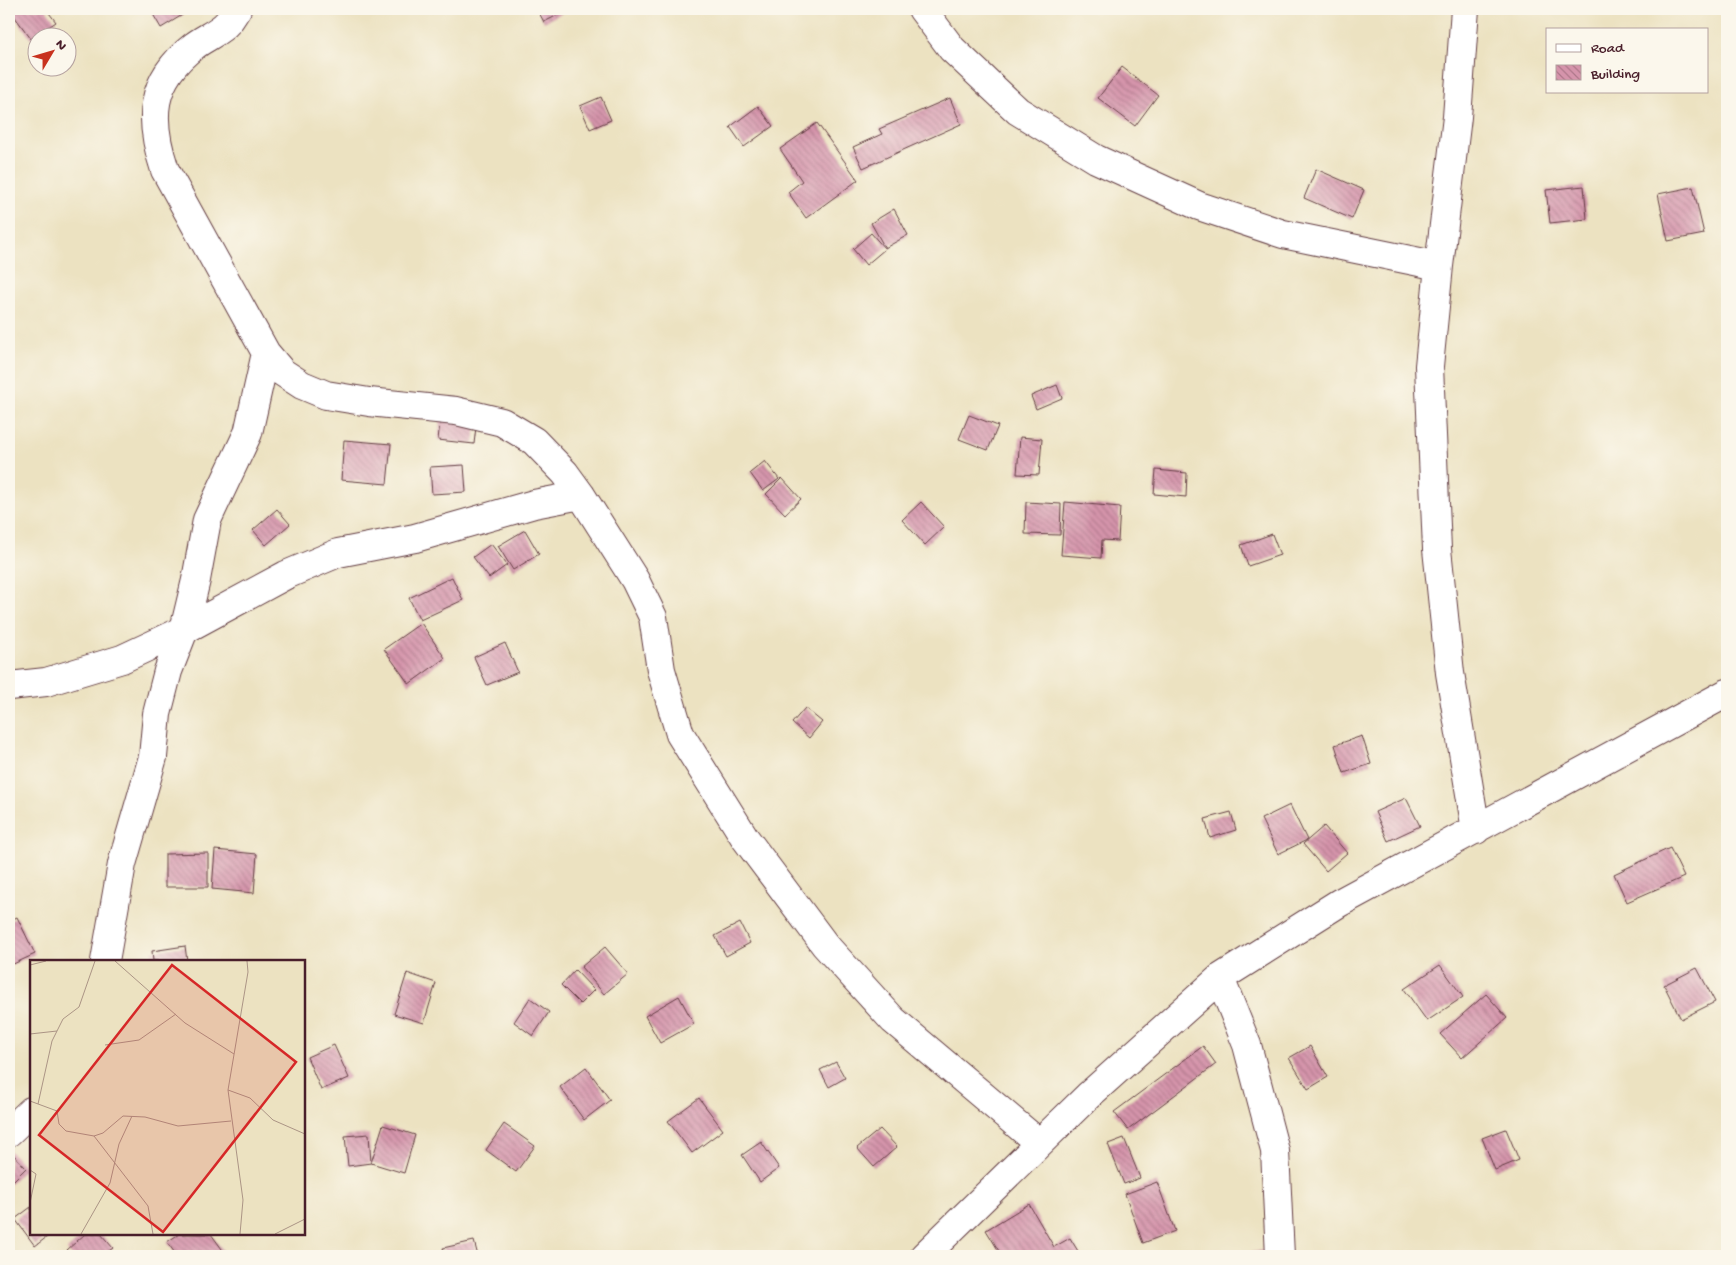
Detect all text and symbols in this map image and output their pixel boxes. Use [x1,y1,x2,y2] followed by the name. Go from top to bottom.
[28,28,78,78] north arrow
[1546,28,1708,92] legend
[51,37,70,54] text: N
[1591,40,1625,58] text: Road
[1590,66,1640,84] text: Building
[30,960,305,1235] inset map

